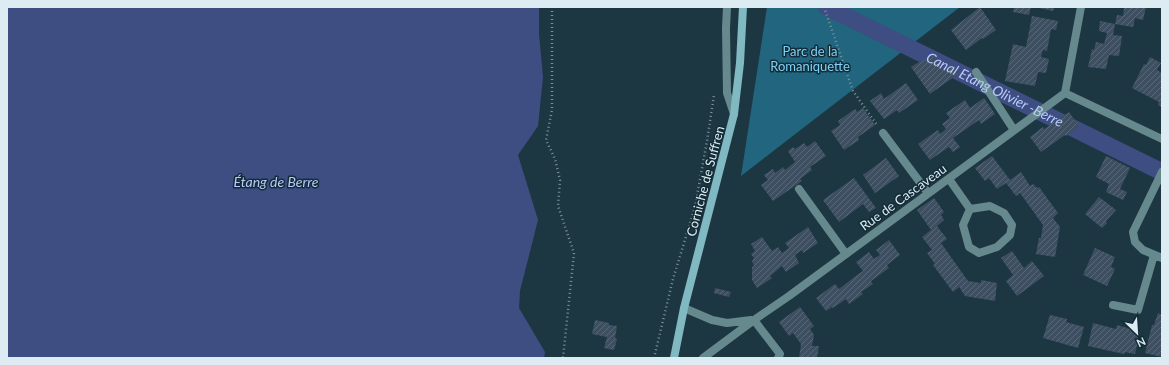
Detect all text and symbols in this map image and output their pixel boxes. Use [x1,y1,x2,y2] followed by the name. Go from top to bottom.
[770,43,850,74] park label: Parc de la Romaniquette
[924,48,1067,130] water label: Canal Etang Olivier -Berre
[683,124,727,238] street label: Corniche de Suffren
[857,160,949,234] street label: Rue de Cascaveau
[233,173,319,190] water label: Étang de Berre
[1117,313,1157,353] north arrow
[1135,335,1148,350] text: N

